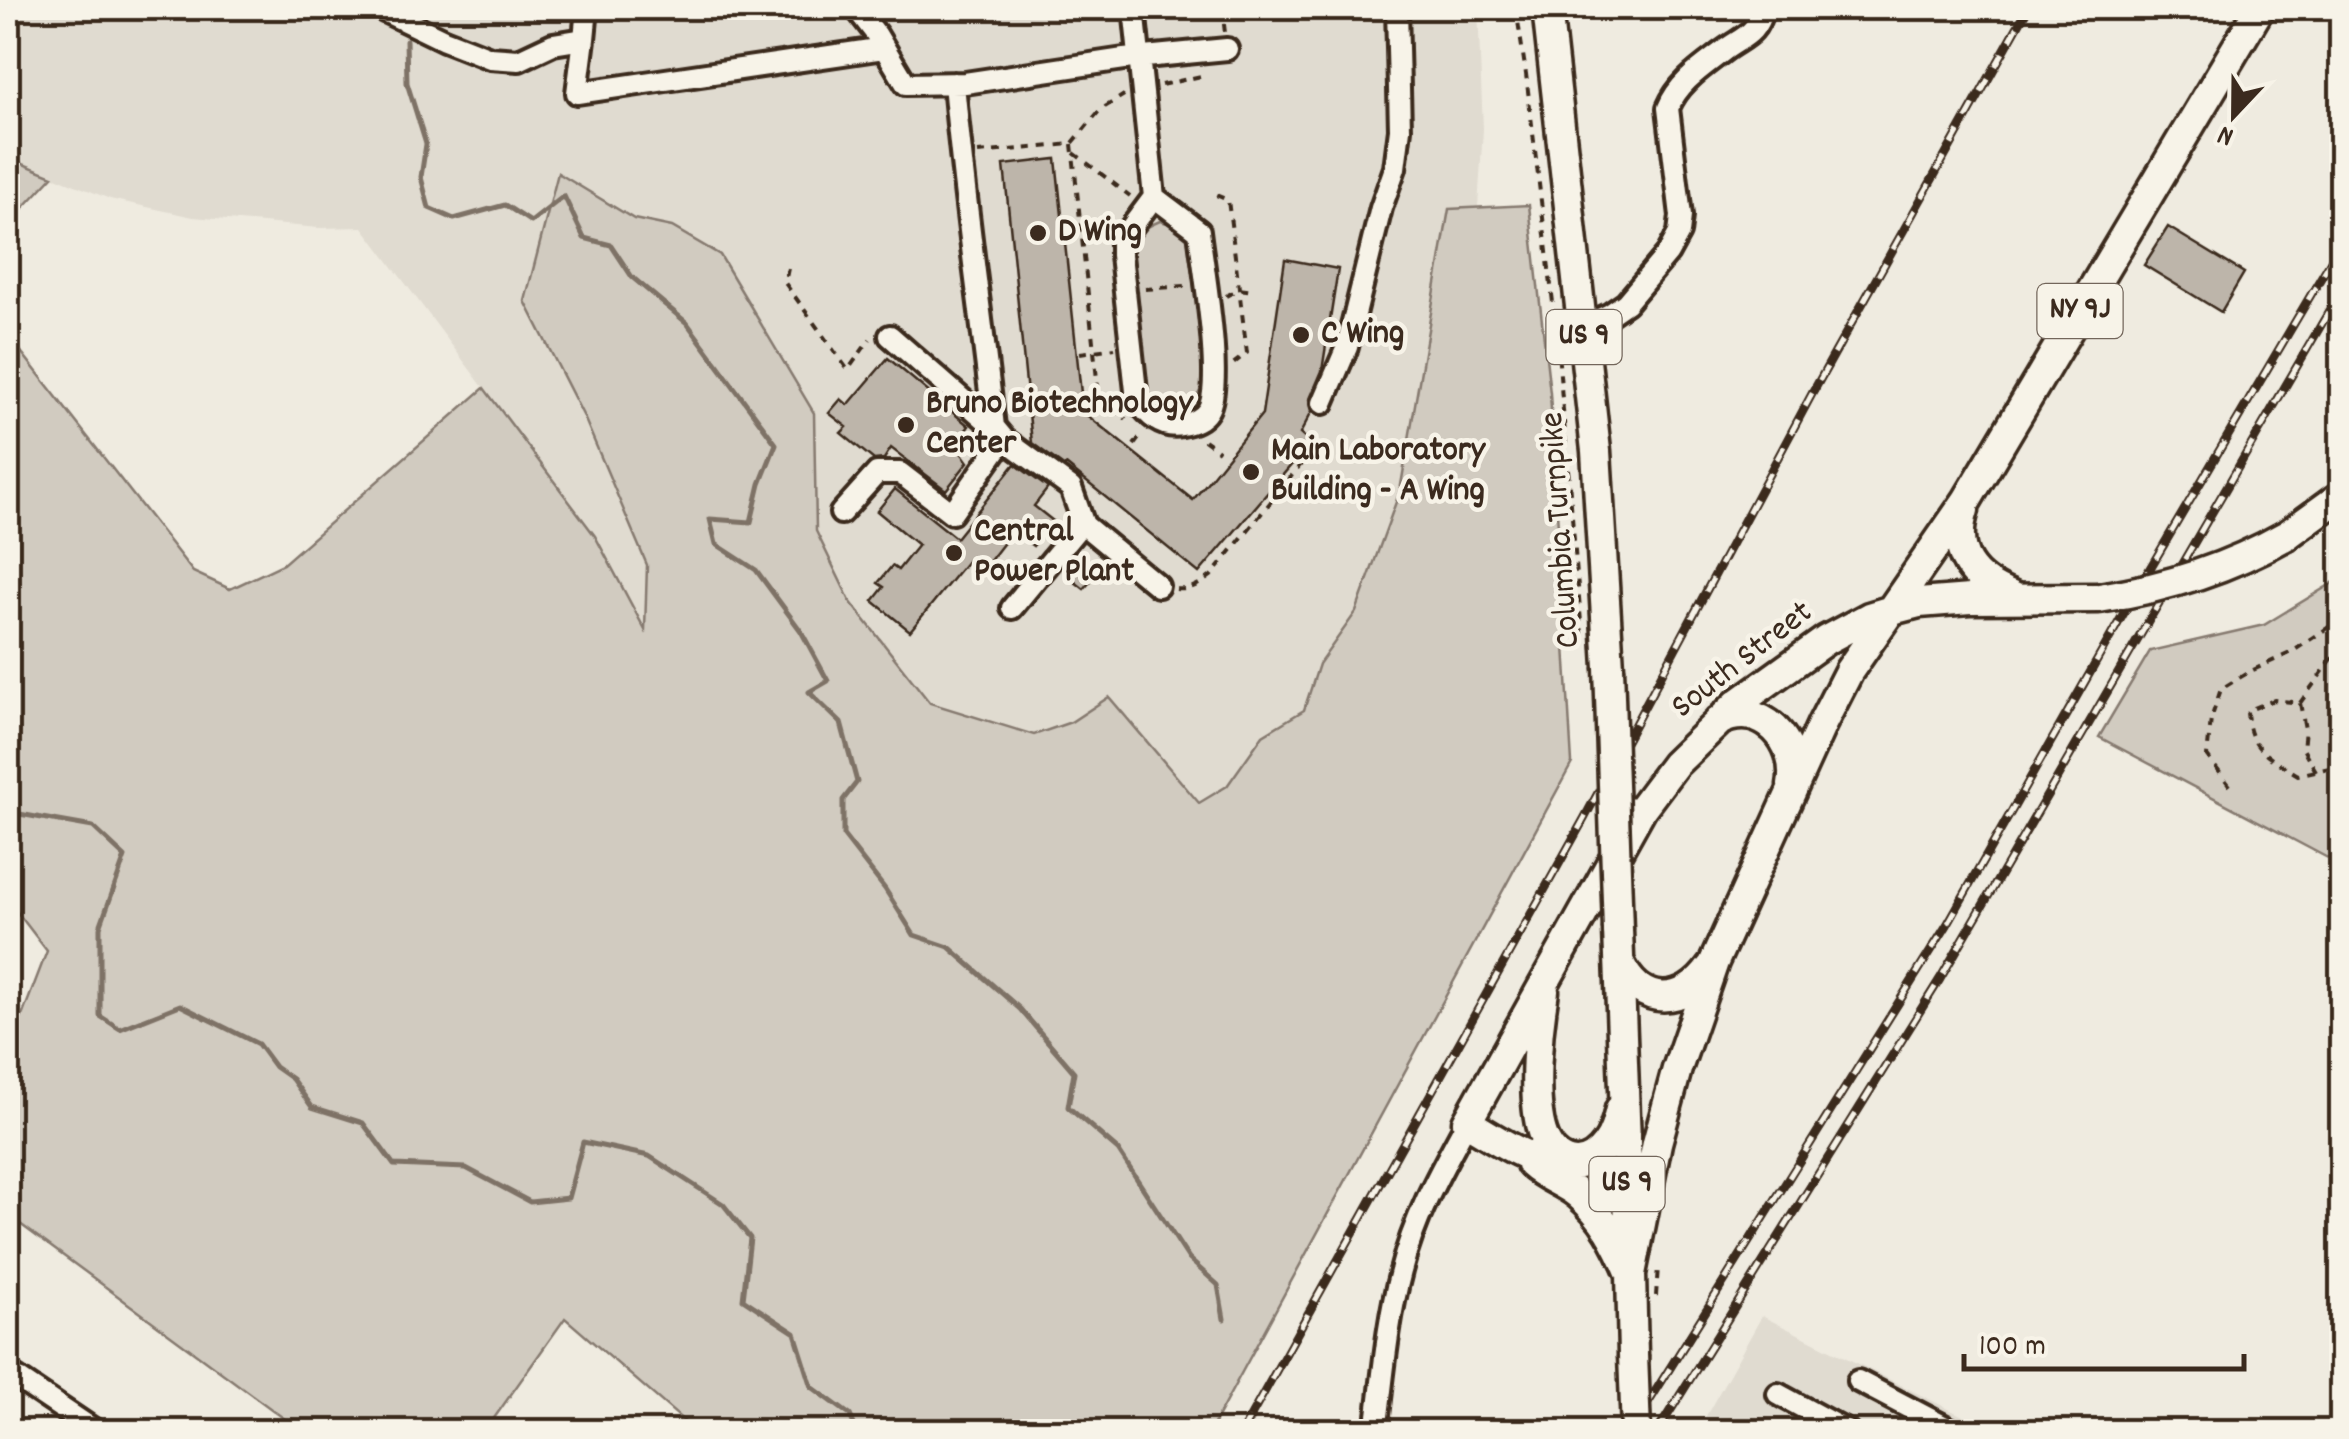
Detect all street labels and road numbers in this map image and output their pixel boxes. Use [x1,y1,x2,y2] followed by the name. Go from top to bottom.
[2038,284,2122,338] road number: NY 9J
[1546,310,1622,364] road number: US 9
[1529,410,1595,650] street label: Columbia Turnpike
[1661,590,1825,732] street label: South Street
[1590,1157,1664,1211] road number: US 9

